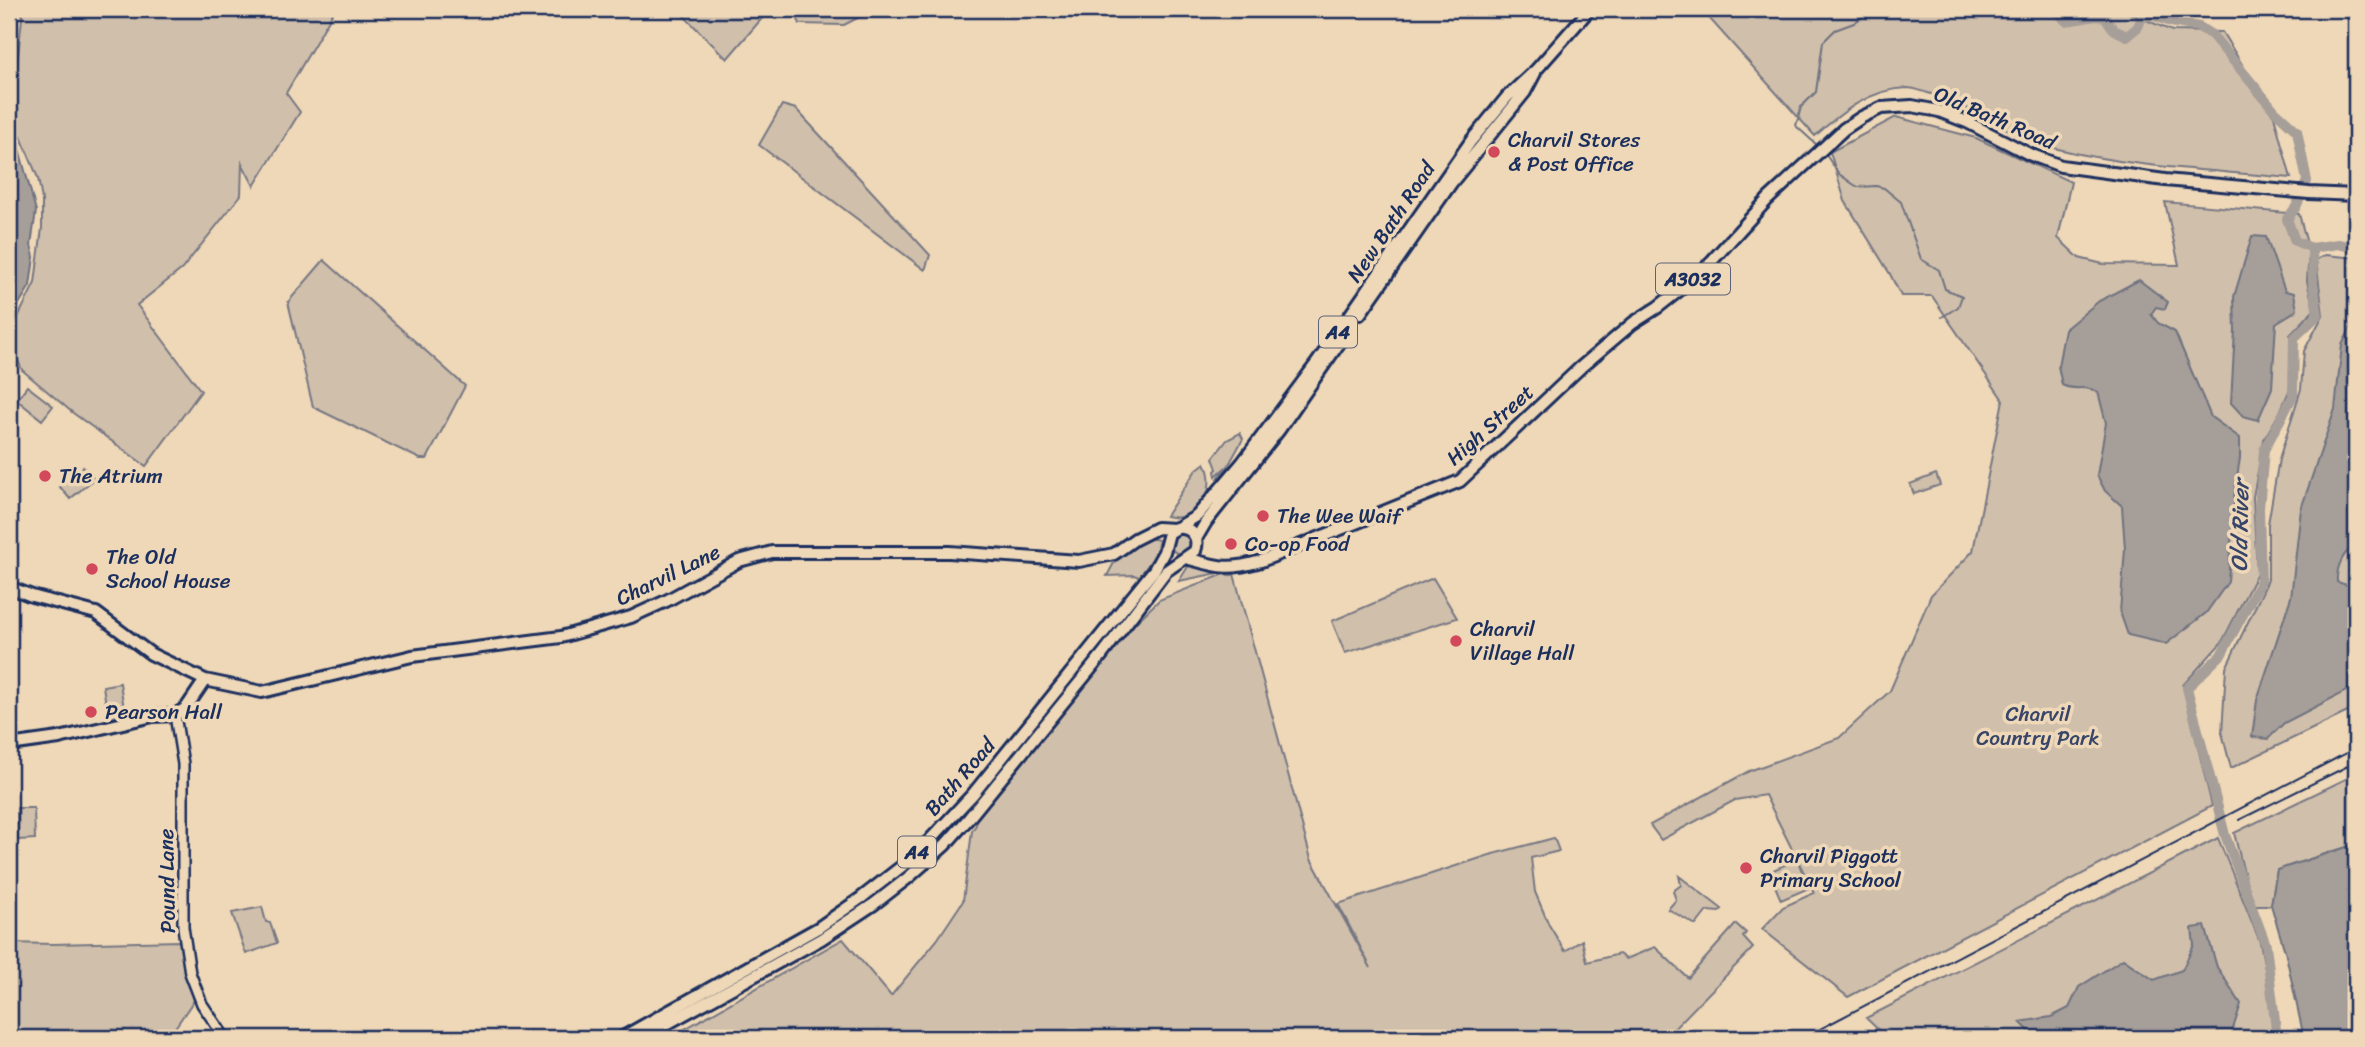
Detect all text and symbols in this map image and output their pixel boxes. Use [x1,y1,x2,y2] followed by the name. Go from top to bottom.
[1928,75,2064,162] street label: Old Bath Road
[1508,121,1640,183] place label: Charvil Stores & Post Office
[1486,144,1502,160] marker: Charvil Stores & Post Office
[1336,152,1447,290] street label: New Bath Road
[1656,264,1730,294] road number: A3032
[1319,316,1357,348] road number: A4
[1437,374,1543,476] street label: High Street
[59,457,163,495] place label: The Atrium
[37,468,53,484] marker: The Atrium
[2219,475,2261,572] water label: Old River
[1277,497,1404,535] place label: The Wee Waif
[1255,508,1271,524] marker: The Wee Waif
[1245,525,1351,563] place label: Co-op Food
[609,533,727,617] street label: Charvil Lane
[1223,536,1239,552] marker: Co-op Food
[106,538,231,600] place label: The Old School House
[84,561,100,577] marker: The Old School House
[1470,610,1575,672] place label: Charvil Village Hall
[1448,633,1464,649] marker: Charvil Village Hall
[105,693,223,731] place label: Pearson Hall
[1976,695,2100,757] park label: Charvil Country Park
[83,704,99,720] marker: Pearson Hall
[915,727,1007,825] street label: Bath Road
[147,828,187,934] street label: Pound Lane
[898,836,936,867] road number: A4
[1760,837,1902,899] place label: Charvil Piggott Primary School
[1738,860,1754,876] marker: Charvil Piggott Primary School

